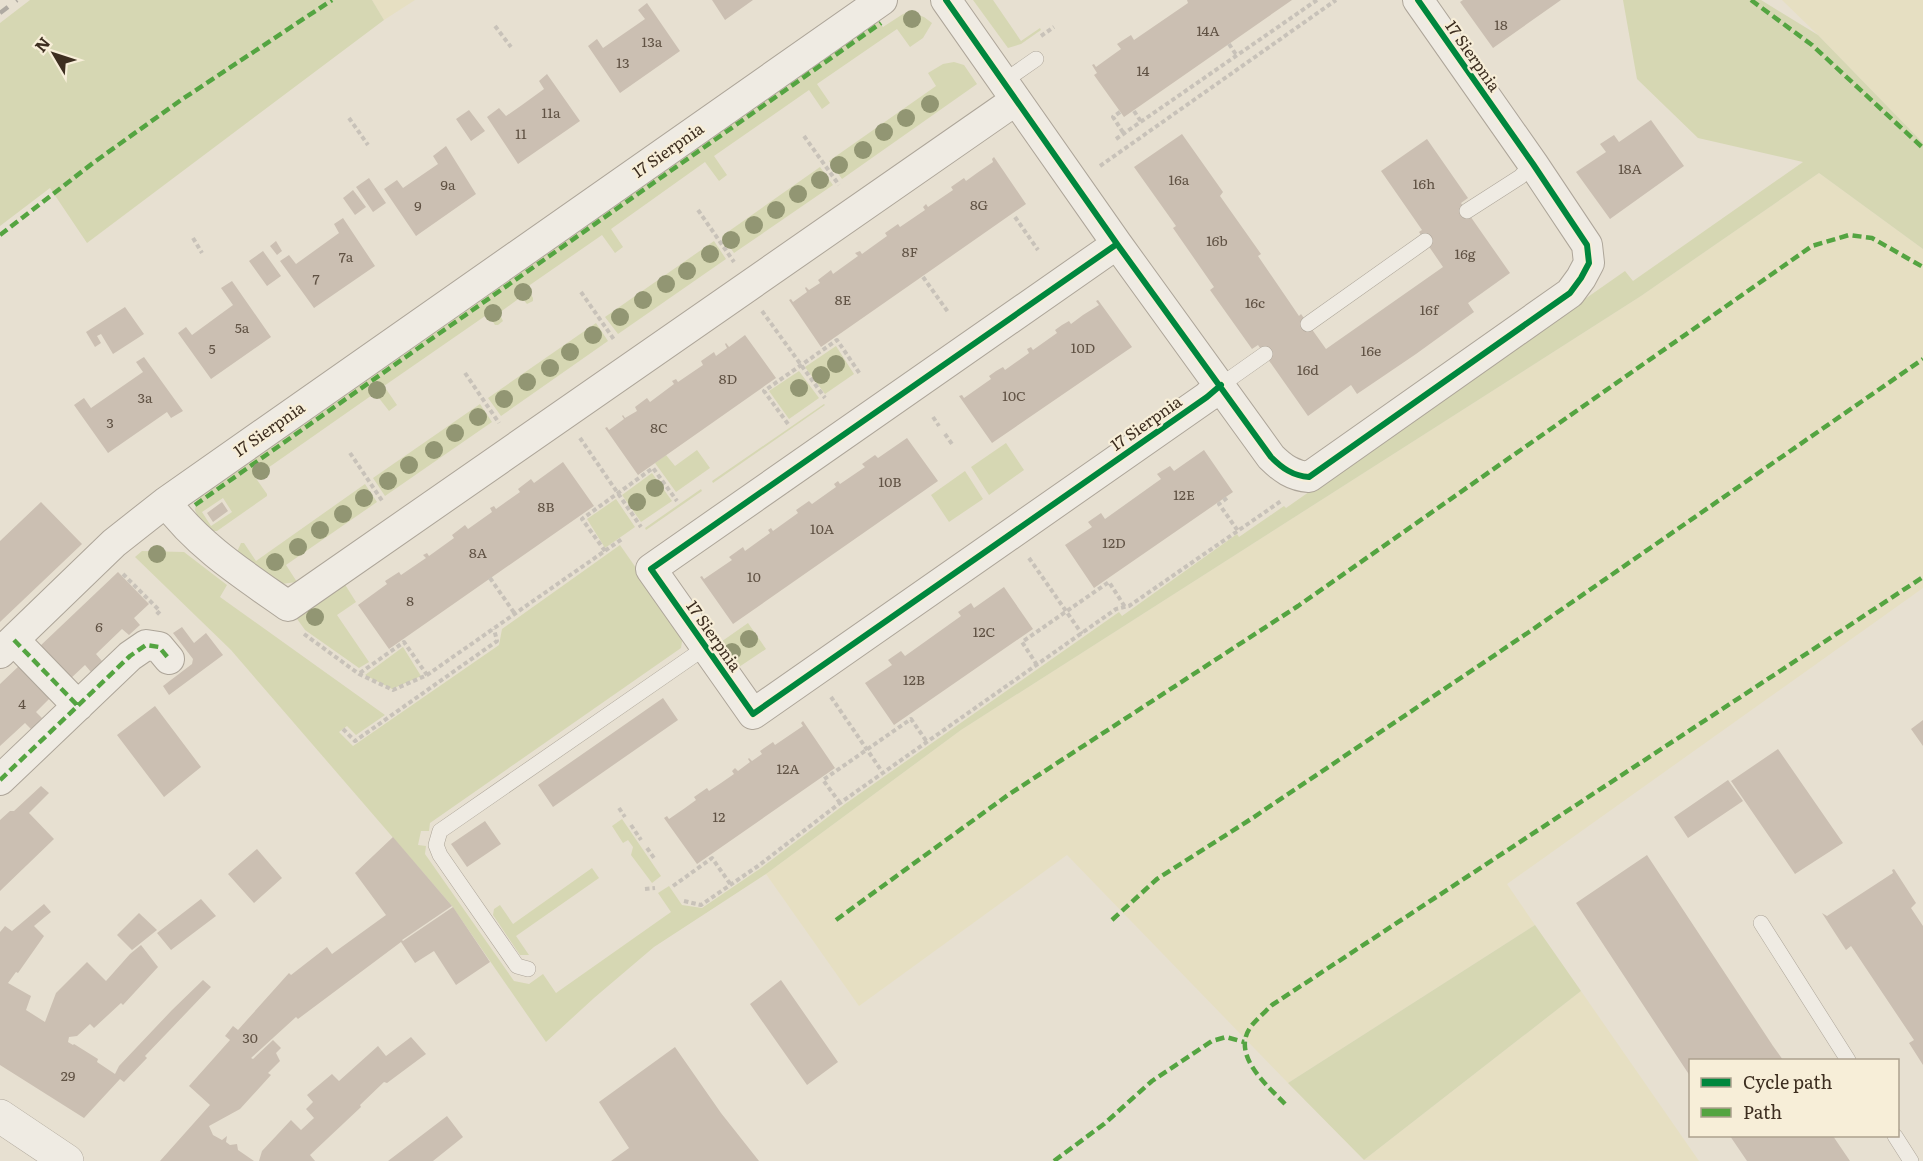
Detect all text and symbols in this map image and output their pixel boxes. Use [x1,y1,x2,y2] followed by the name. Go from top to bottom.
[1494,14,1508,34] house number: 18
[1440,15,1507,96] street label: 17 Sierpnia
[1196,20,1220,40] house number: 14A
[24,24,84,84] north arrow
[28,31,55,57] text: N
[642,31,663,51] house number: 13a
[616,52,630,72] house number: 13
[1137,60,1150,80] house number: 14
[542,102,561,122] house number: 11a
[627,116,708,183] street label: 17 Sierpnia
[515,123,527,143] house number: 11
[1618,158,1643,178] house number: 18A
[1169,169,1190,189] house number: 16a
[1413,173,1435,193] house number: 16h
[441,174,456,194] house number: 9a
[970,194,989,214] house number: 8G
[414,195,422,215] house number: 9
[1206,230,1228,250] house number: 16b
[902,241,919,261] house number: 8F
[1454,243,1476,263] house number: 16g
[339,246,354,266] house number: 7a
[312,268,320,288] house number: 7
[835,289,851,309] house number: 8E
[1245,292,1265,312] house number: 16c
[1420,299,1440,319] house number: 16f
[235,317,250,337] house number: 5a
[1071,337,1096,357] house number: 10D
[208,338,216,358] house number: 5
[1361,340,1381,360] house number: 16e
[1297,359,1319,379] house number: 16d
[719,368,737,388] house number: 8D
[1002,385,1026,405] house number: 10C
[137,387,153,407] house number: 3a
[1105,389,1186,456] street label: 17 Sierpnia
[228,395,309,462] street label: 17 Sierpnia
[106,412,114,432] house number: 3
[650,417,668,437] house number: 8C
[878,471,902,491] house number: 10B
[1173,484,1195,504] house number: 12E
[538,496,554,516] house number: 8B
[810,518,835,538] house number: 10A
[1102,532,1126,552] house number: 12D
[469,542,488,562] house number: 8A
[747,566,761,586] house number: 10
[406,590,414,610] house number: 8
[681,595,748,676] street label: 17 Sierpnia
[95,616,103,636] house number: 6
[973,621,995,641] house number: 12C
[903,669,925,689] house number: 12B
[18,693,26,713] house number: 4
[776,758,800,778] house number: 12A
[713,806,725,826] house number: 12
[242,1027,258,1047] house number: 30
[1689,1059,1899,1137] legend
[61,1065,75,1085] house number: 29
[1743,1068,1832,1095] text: Cycle path
[1743,1098,1782,1125] text: Path

